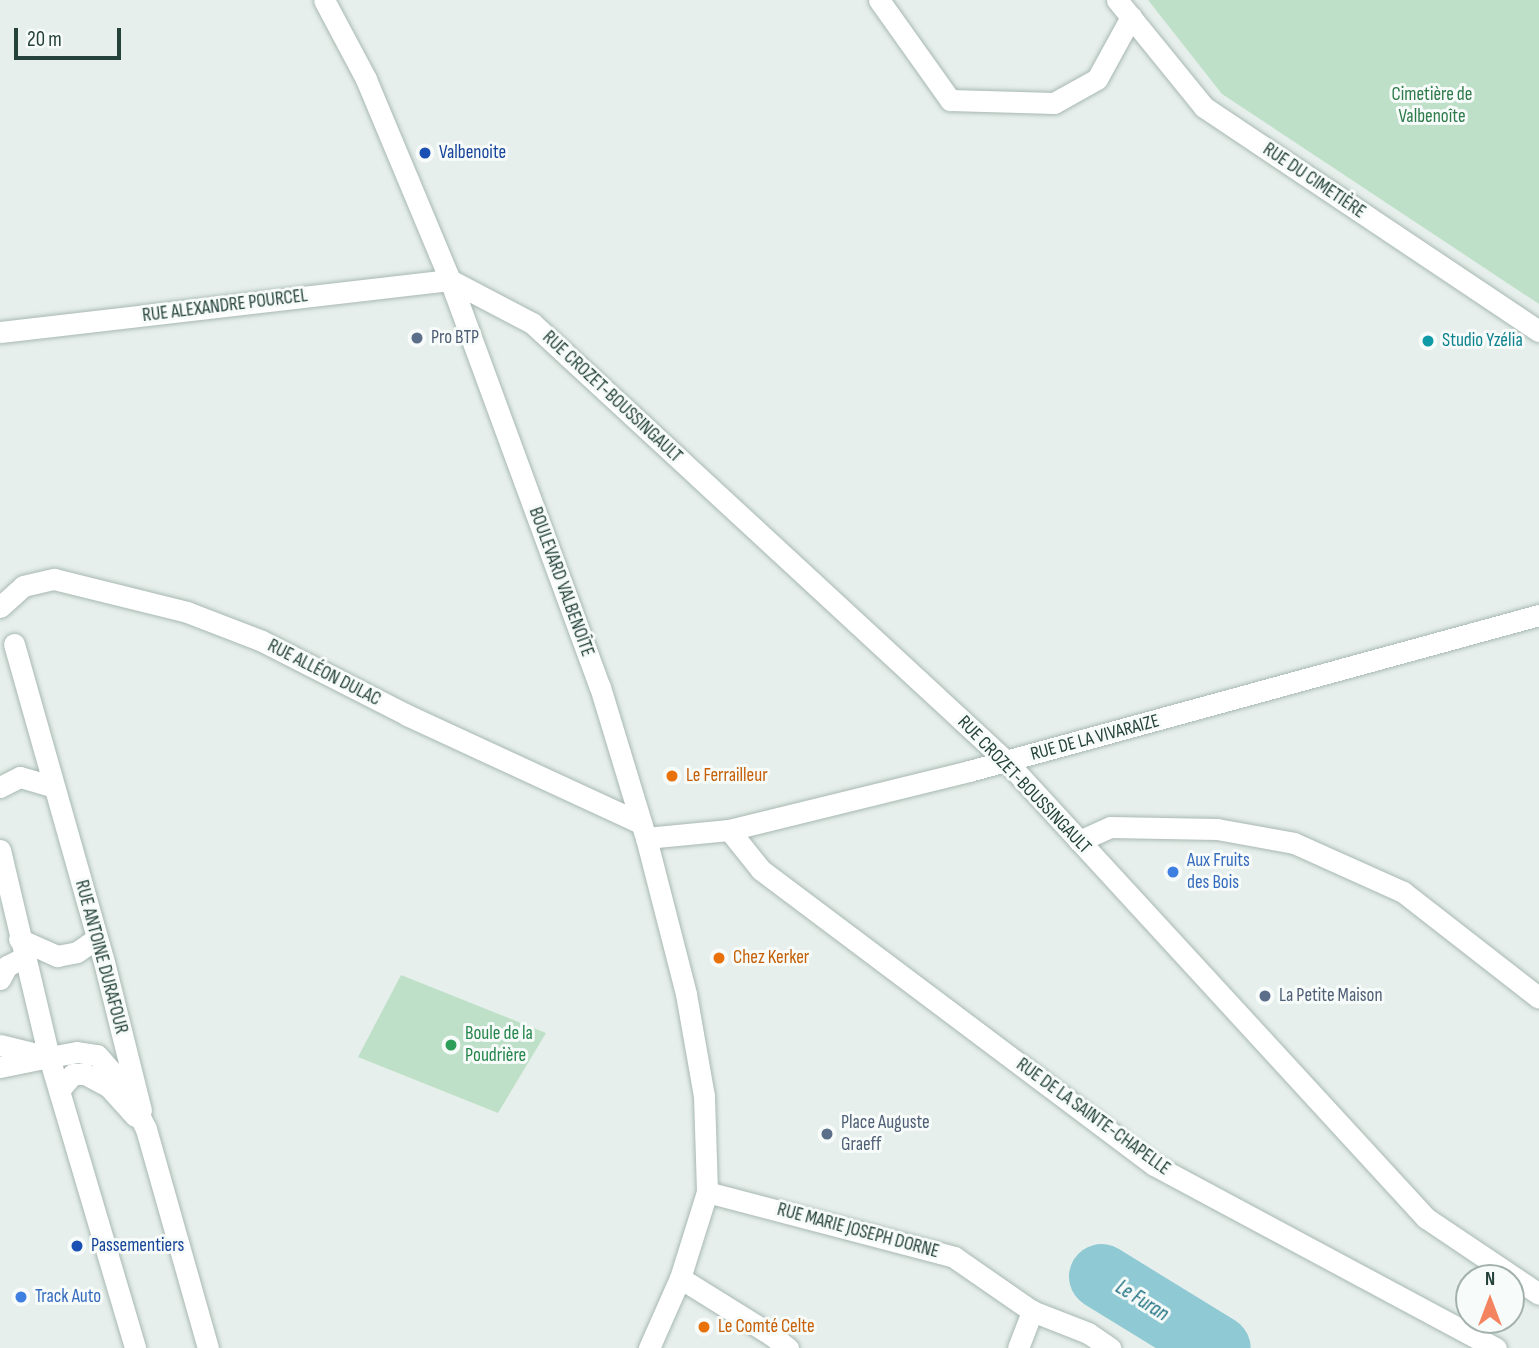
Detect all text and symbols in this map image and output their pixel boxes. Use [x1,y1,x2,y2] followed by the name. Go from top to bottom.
[18,14,124,58] scale bar
[27,27,62,52] text: 20 m
[1392,84,1472,128] park label: Cimetière de Valbenoîte
[1258,138,1370,224] street label: RUE DU CIMETIÈRE
[439,142,506,164] place label: Valbenoite
[417,145,433,161] marker: Valbenoite
[141,285,309,327] street label: RUE ALEXANDRE POURCEL
[537,326,687,468] street label: RUE CROZET-BOUSSINGAULT
[431,327,479,349] place label: Pro BTP
[409,330,425,346] marker: Pro BTP
[1442,330,1523,352] place label: Studio Yzélia
[1420,333,1436,349] marker: Studio Yzélia
[523,504,599,660] street label: BOULEVARD VALBENOÎTE
[264,635,384,711] street label: RUE ALLÉON DULAC
[1028,710,1162,766] street label: RUE DE LA VIVARAIZE
[952,711,1096,859] street label: RUE CROZET-BOUSSINGAULT
[686,765,768,787] place label: Le Ferrailleur
[664,768,680,784] marker: Le Ferrailleur
[1187,850,1250,894] place label: Aux Fruits des Bois
[1165,864,1181,880] marker: Aux Fruits des Bois
[70,878,132,1036] street label: RUE ANTOINE DURAFOUR
[733,947,809,969] place label: Chez Kerker
[711,950,727,966] marker: Chez Kerker
[1279,985,1383,1007] place label: La Petite Maison
[1257,988,1273,1004] marker: La Petite Maison
[465,1023,533,1067] place label: Boule de la Poudrière
[443,1037,459,1053] marker: Boule de la Poudrière
[1012,1054,1174,1180] street label: RUE DE LA SAINTE-CHAPELLE
[841,1112,930,1156] place label: Place Auguste Graeff
[819,1126,835,1142] marker: Place Auguste Graeff
[775,1198,941,1264] street label: RUE MARIE JOSEPH DORNE
[91,1235,184,1257] place label: Passementiers
[69,1238,85,1254] marker: Passementiers
[1455,1264,1525,1334] north arrow
[1485,1268,1495,1291] text: N
[1111,1275,1173,1327] water label: Le Furan
[35,1286,101,1308] place label: Track Auto
[13,1289,29,1305] marker: Track Auto
[718,1316,815,1338] place label: Le Comté Celte
[696,1319,712,1335] marker: Le Comté Celte

